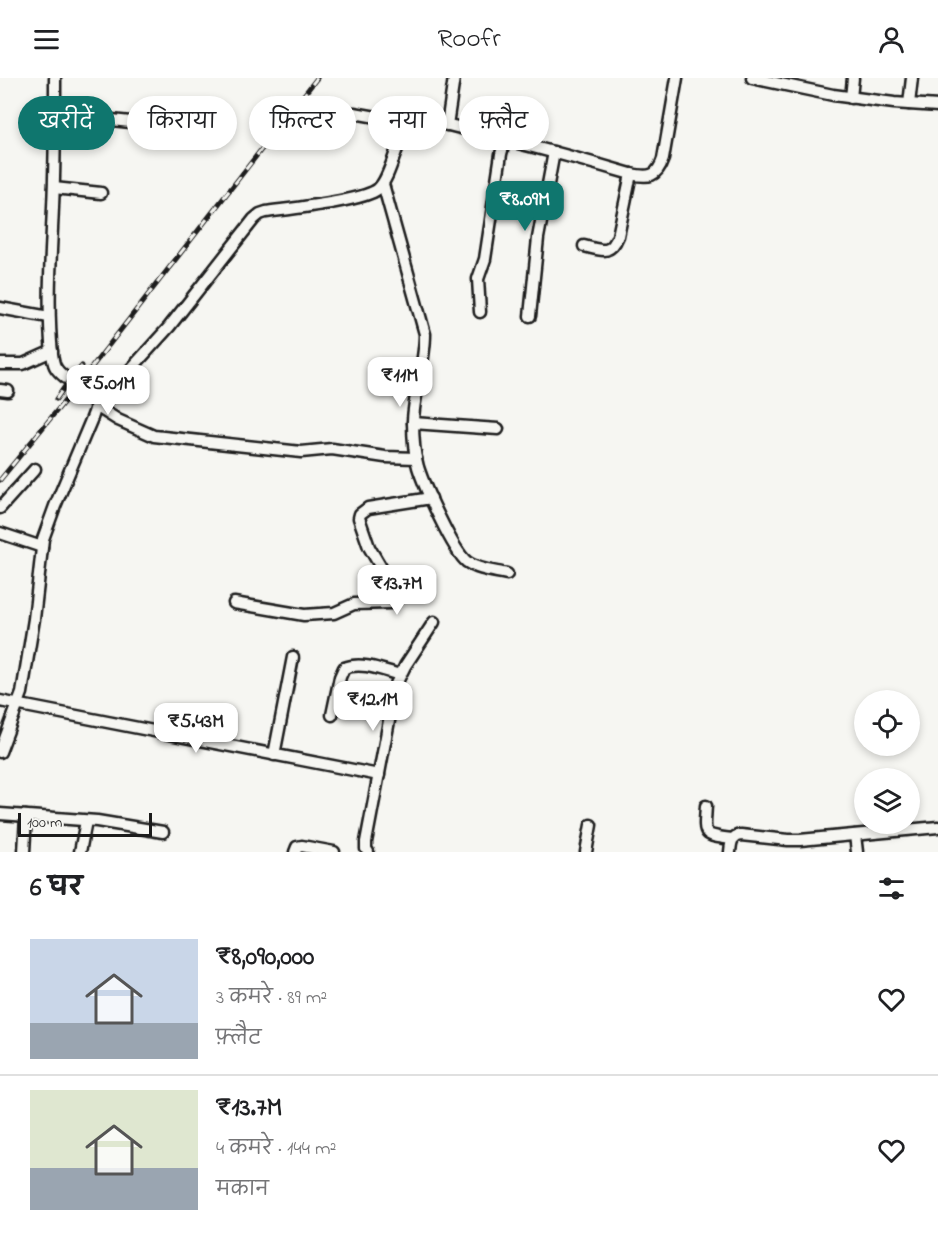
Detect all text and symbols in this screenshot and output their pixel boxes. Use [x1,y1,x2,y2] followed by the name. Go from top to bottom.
[437,20,501,59] text: Roofr
[30,23,63,56] icon: menu
[875,23,908,56] icon: person
[18,96,115,150] chip: खरीदें
[127,96,237,150] chip: किराया
[249,96,356,150] chip: फ़िल्टर
[368,96,447,150] chip: नया
[459,96,549,150] chip: फ़्लैट
[476,181,574,232] pin: ₹8.09M
[500,186,550,215] text: ₹8.09M
[364,357,436,408] pin: ₹11M
[382,362,418,391] text: ₹11M
[59,365,157,416] pin: ₹5.01M
[81,370,135,399] text: ₹5.01M
[348,565,446,616] pin: ₹13.7M
[371,570,423,599] text: ₹13.7M
[324,681,422,732] pin: ₹12.1M
[348,686,398,715] text: ₹12.1M
[854,690,920,834] map controls
[854,690,920,756] button: locate
[147,703,245,754] pin: ₹5.43M
[168,708,224,737] text: ₹5.43M
[854,768,920,834] button: layers
[18,810,152,838] scale bar
[27,811,62,835] text: 100 m
[30,870,83,908] text: 6 घर
[875,872,908,905] icon: filters
[216,939,314,977] text: ₹8,090,000
[78,963,150,1035] icon: home
[875,983,908,1016] icon: heart
[216,984,327,1013] text: 3 कमरे · 89 m²
[216,1025,262,1054] text: फ़्लैट
[216,1090,282,1128] text: ₹13.7M
[78,1114,150,1186] icon: home
[875,1134,908,1167] icon: heart
[216,1135,336,1164] text: 4 कमरे · 144 m²
[216,1176,269,1205] text: मकान

